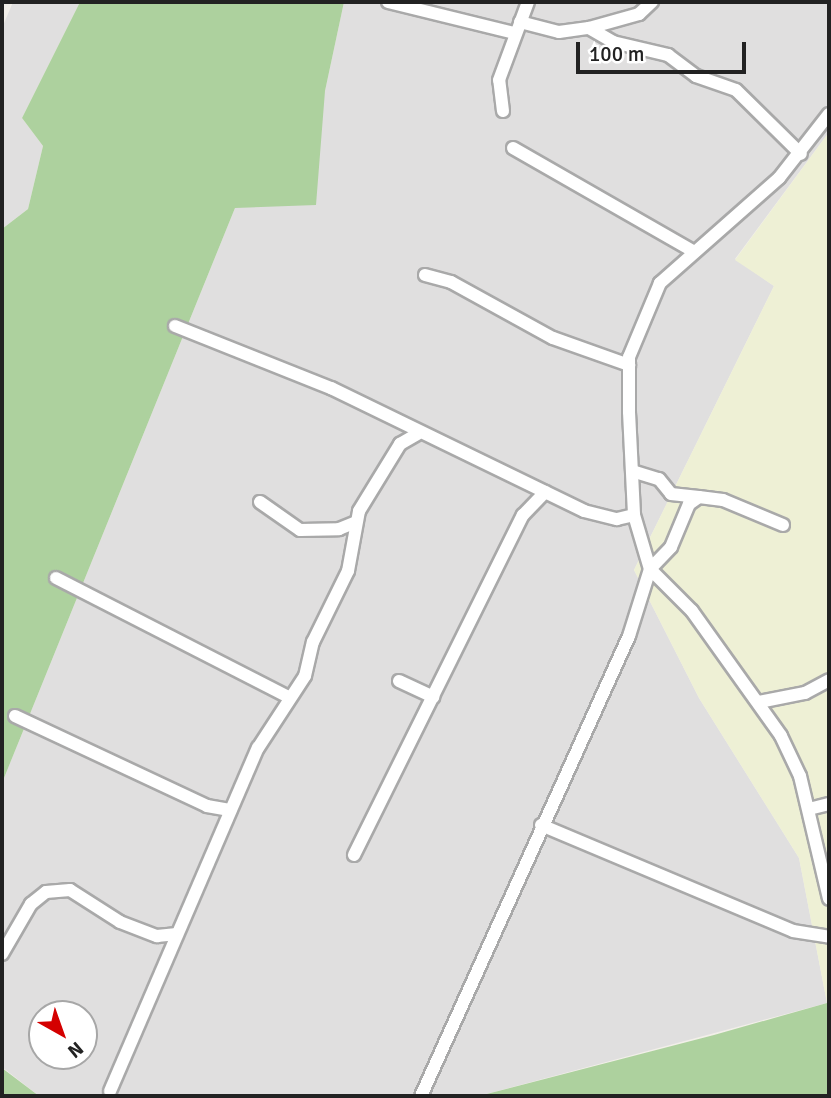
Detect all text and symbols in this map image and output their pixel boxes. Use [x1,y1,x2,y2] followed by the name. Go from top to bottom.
[579,28,749,72] scale bar
[589,41,644,67] text: 100 m
[28,1000,98,1070] north arrow
[62,1036,88,1063] text: N

